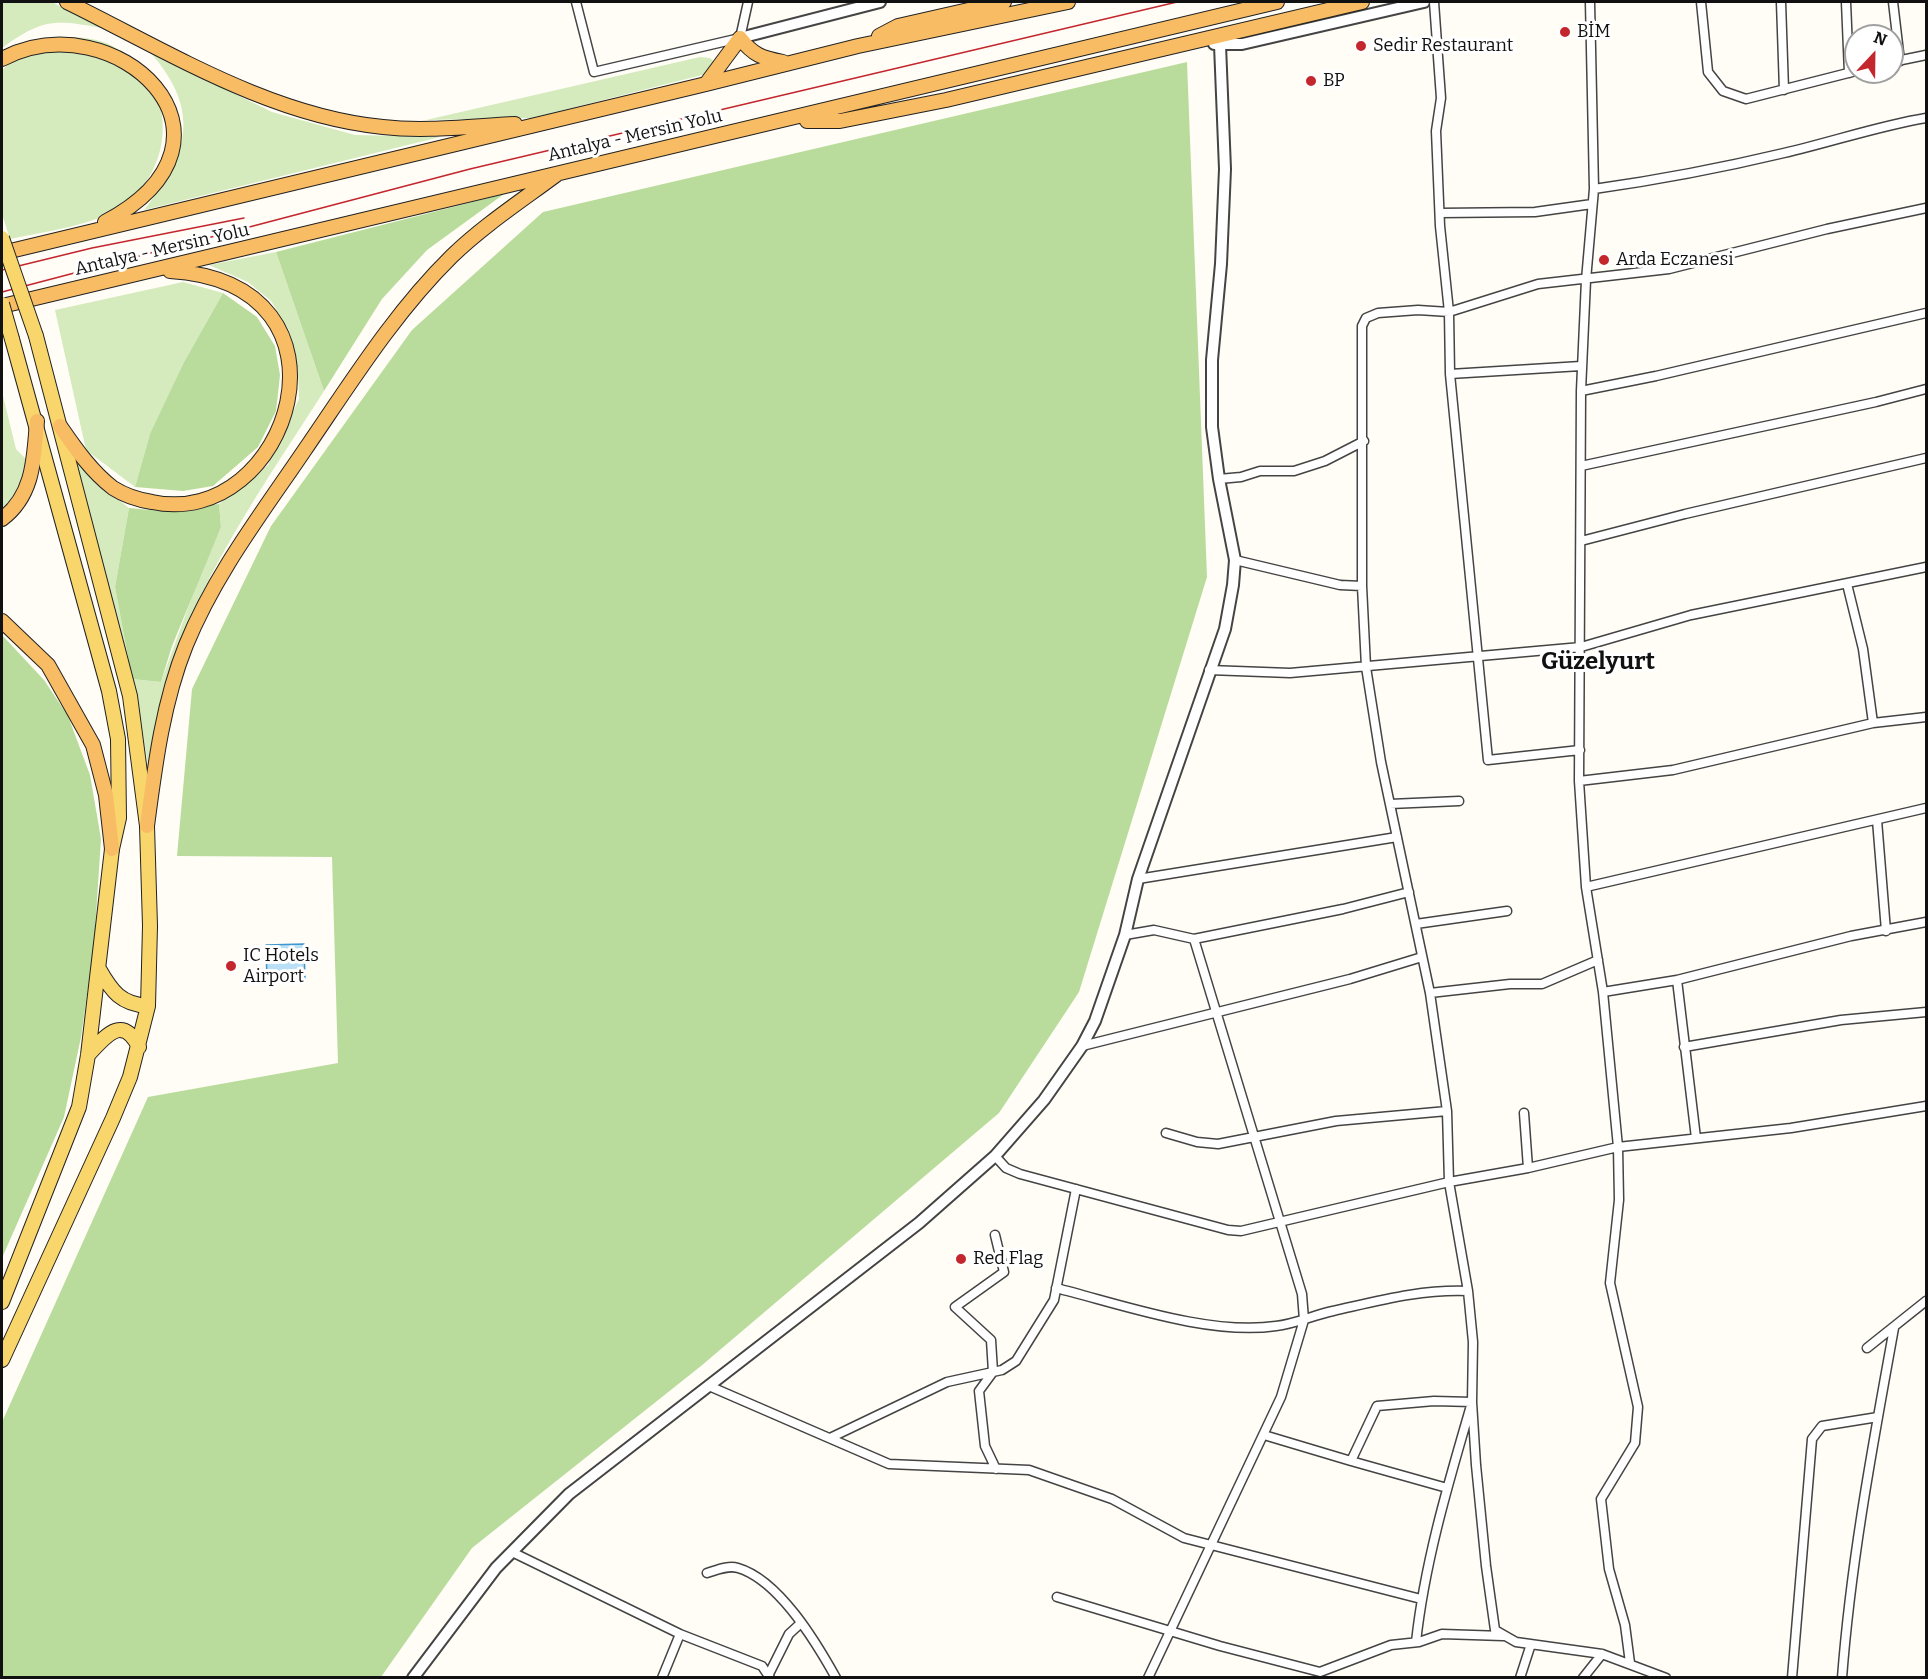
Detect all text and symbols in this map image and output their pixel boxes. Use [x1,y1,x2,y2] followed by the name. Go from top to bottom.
[1577,21,1610,43] place label: BİM
[1844,24,1904,84] north arrow
[1558,25,1572,39] marker: BİM
[1871,28,1889,50] text: N
[1373,35,1513,57] place label: Sedir Restaurant
[1354,39,1368,53] marker: Sedir Restaurant
[1323,70,1345,92] place label: BP
[1304,74,1318,88] marker: BP
[546,105,724,167] street label: Antalya - Mersin Yolu
[73,219,251,281] street label: Antalya - Mersin Yolu
[1616,249,1734,271] place label: Arda Eczanesi
[1597,253,1611,267] marker: Arda Eczanesi
[1541,648,1655,676] district label: Güzelyurt
[243,945,319,988] place label: IC Hotels Airport
[224,959,238,973] marker: IC Hotels Airport
[973,1248,1043,1270] place label: Red Flag
[954,1252,968,1266] marker: Red Flag

